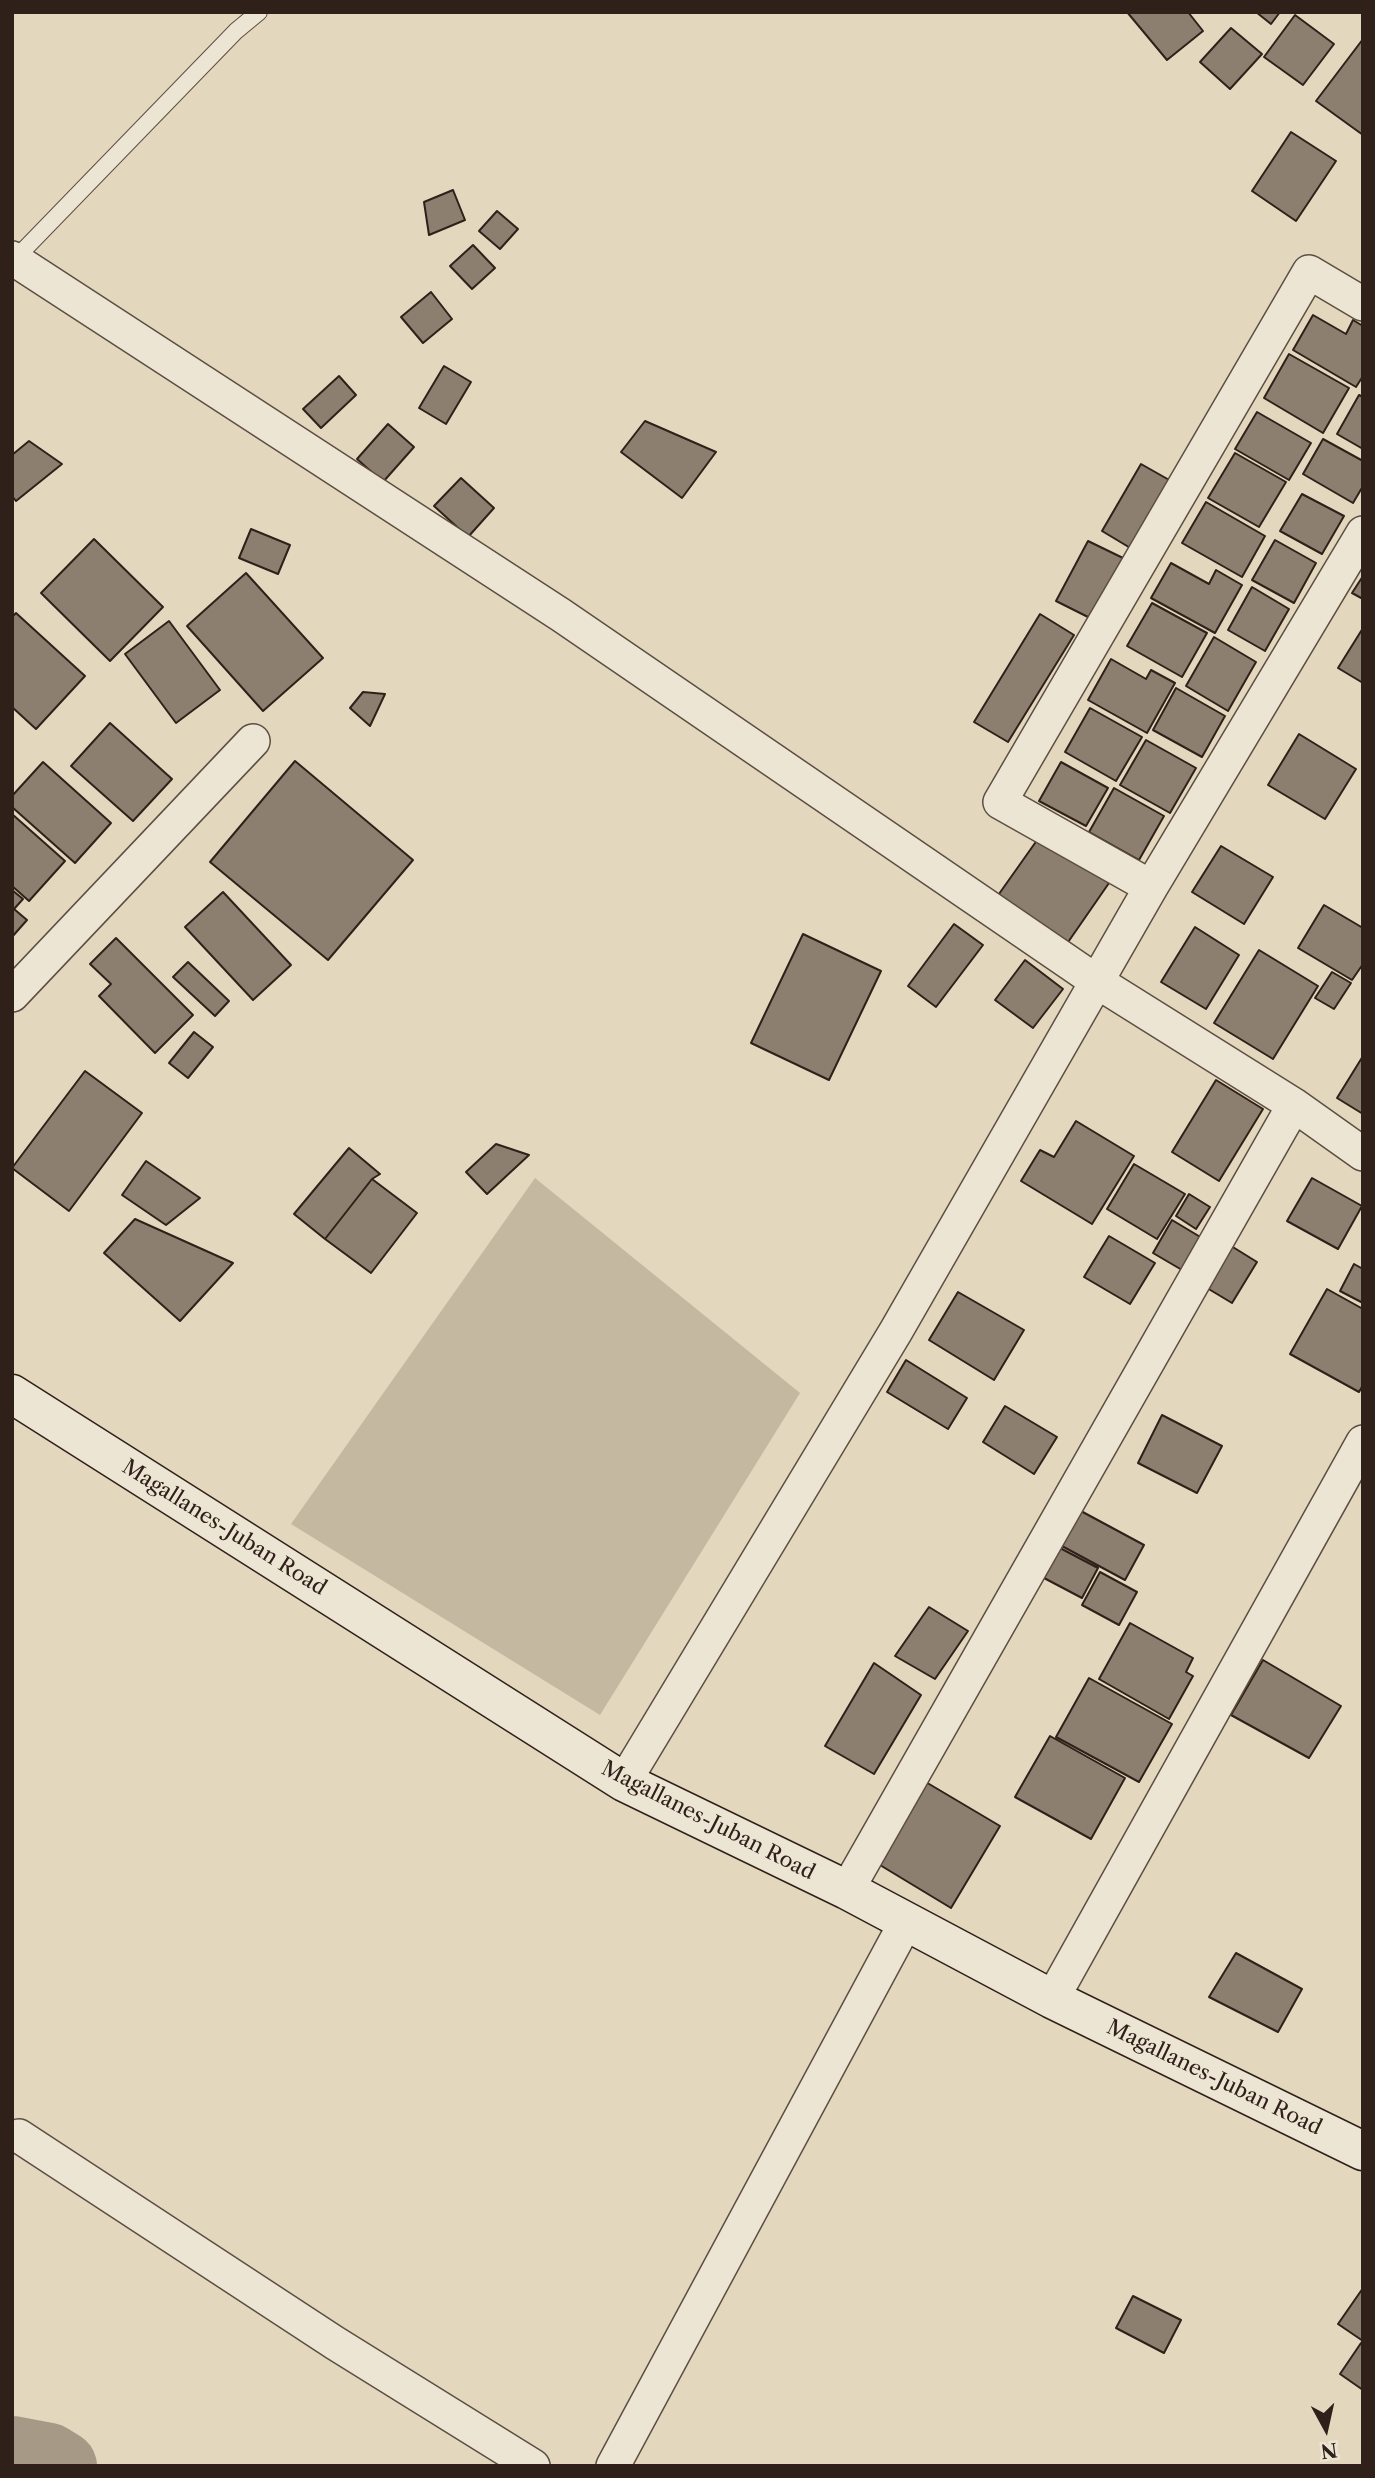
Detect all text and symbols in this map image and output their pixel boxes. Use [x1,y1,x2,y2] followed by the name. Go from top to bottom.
[117,1455,331,1601] street label: Magallanes-Juban Road
[597,1756,819,1886] street label: Magallanes-Juban Road
[1102,2015,1326,2141] street label: Magallanes-Juban Road
[1291,2394,1361,2464] north arrow
[1319,2438,1339,2463] text: N

